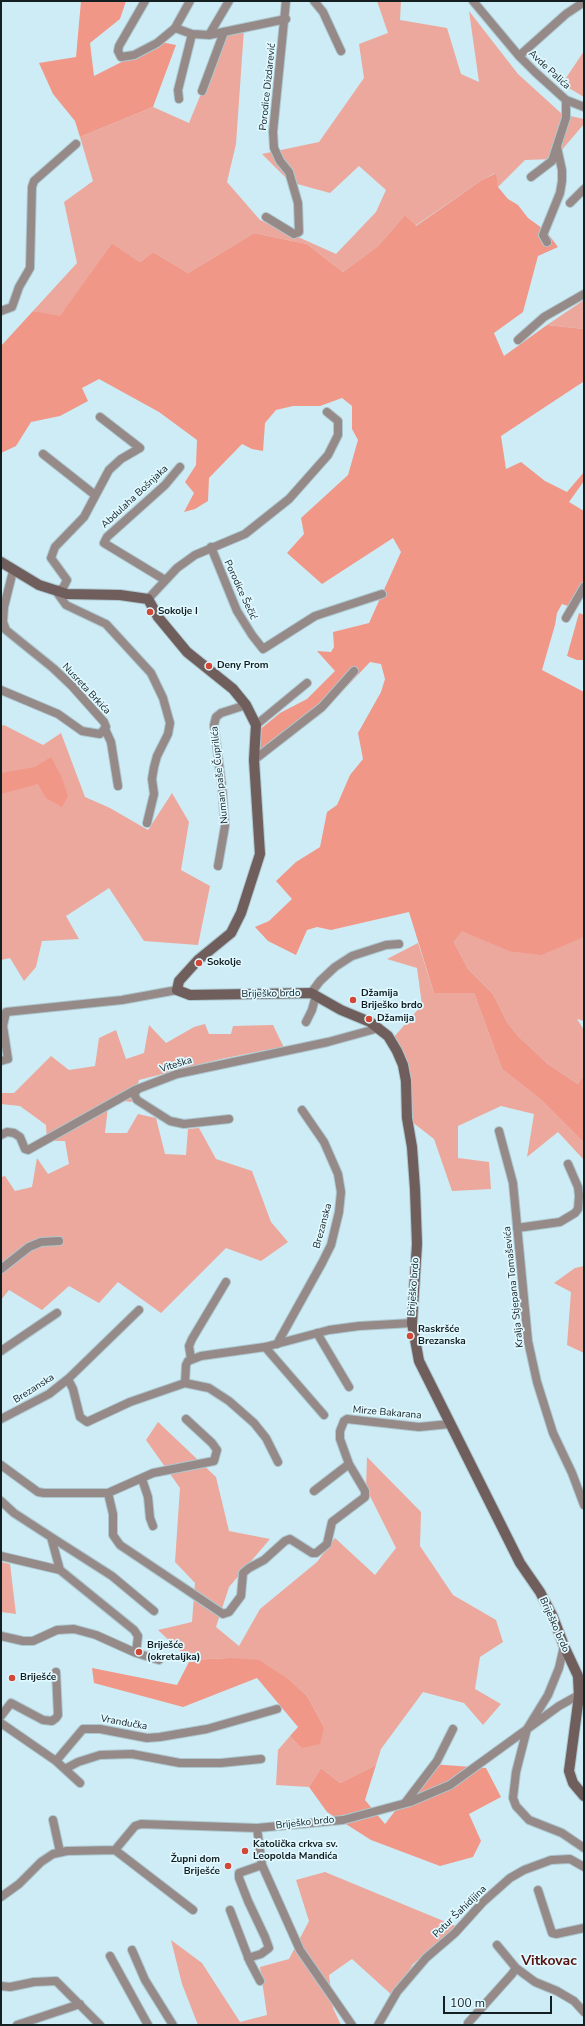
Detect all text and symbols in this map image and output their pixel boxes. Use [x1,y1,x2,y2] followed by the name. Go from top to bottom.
[257,43,279,131] street label: Porodice Dizdarević
[526,48,572,92] street label: Avde Palića
[99,463,171,531] street label: Abdulaha Bošnjaka
[221,558,259,622] street label: Porodice Šečić
[158,606,198,618] place label: Sokolje I
[145,607,155,617] marker: Sokolje I
[217,660,269,672] place label: Deny Prom
[59,661,113,717] street label: Nusreta Brkića
[204,661,214,671] marker: Deny Prom
[209,726,231,824] street label: Numan paše Čuprilića
[207,957,241,969] place label: Sokolje
[194,958,204,968] marker: Sokolje
[241,987,301,1001] street label: Briješko brdo
[361,988,423,1012] place label: Džamija Briješko brdo
[348,995,358,1005] marker: Džamija Briješko brdo
[377,1013,414,1025] place label: Džamija
[364,1014,374,1024] marker: Džamija
[158,1054,194,1076] street label: Viteška
[311,1202,335,1250] street label: Brezanska
[502,1226,526,1348] street label: Kralja Stjepana Tomaševića
[406,1257,422,1317] street label: Briješko brdo
[418,1324,466,1348] place label: Raskršće Brezanska
[405,1331,415,1341] marker: Raskršće Brezanska
[11,1372,57,1406] street label: Brezanska
[352,1404,422,1422] street label: Mirze Bakarana
[537,1596,571,1654] street label: Briješko brdo
[147,1640,200,1664] place label: Briješće (okretaljka)
[134,1647,144,1657] marker: Briješće (okretaljka)
[20,1672,56,1684] place label: Briješće
[7,1673,17,1683] marker: Briješće
[100,1713,148,1733] street label: Vrandučka
[275,1814,335,1832] street label: Briješko brdo
[253,1839,338,1862] place label: Katolička crkva sv. Leopolda Mandića
[240,1846,250,1856] marker: Katolička crkva sv. Leopolda Mandića
[171,1854,220,1878] place label: Župni dom Briješće
[223,1861,233,1871] marker: Župni dom Briješće
[431,1883,489,1941] street label: Potur Šahidijina
[521,1954,577,1970] district label: Vitkovac
[445,1988,554,2014] scale bar
[450,1995,485,2011] text: 100 m

